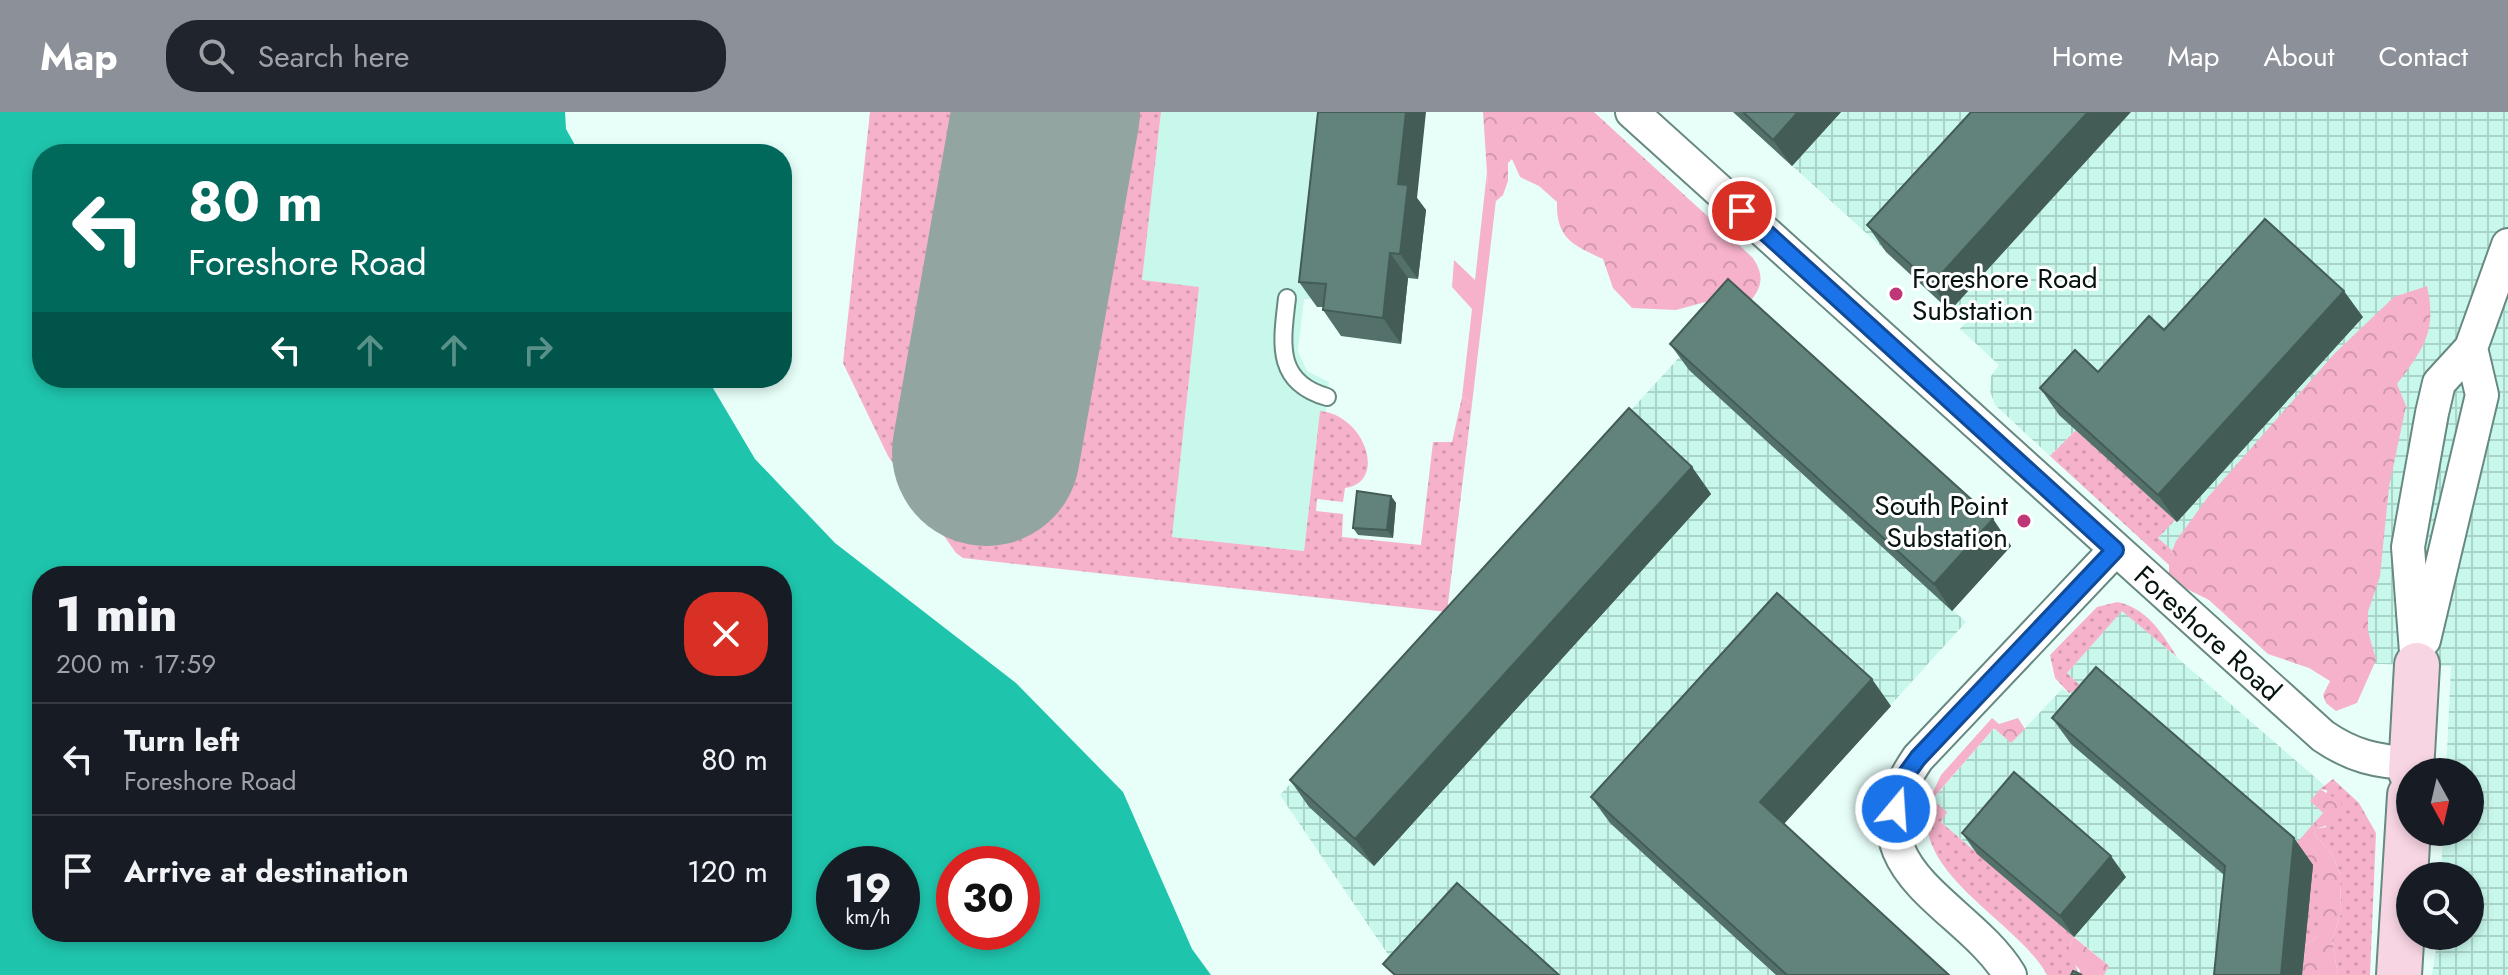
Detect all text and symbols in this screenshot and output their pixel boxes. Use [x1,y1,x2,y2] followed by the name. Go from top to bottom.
[166,20,726,92] search box
[40,29,118,84] text: Map
[194,34,238,78] icon: search
[258,35,410,78] text: Search here
[2052,36,2123,77] text: Home
[2167,36,2219,77] text: Map
[2263,36,2335,77] text: About
[2379,36,2468,77] text: Contact
[188,161,323,242] text: 80 m
[56,176,160,280] icon: left
[1708,177,1776,245] pin
[1720,189,1764,233] icon: arrive
[188,236,427,288] text: Foreshore Road
[1912,258,2098,331] place label: Foreshore Road Substation
[1887,285,1905,303] marker: Foreshore Road Substation
[264,328,308,372] icon: left
[348,328,392,372] icon: ahead
[432,328,476,372] icon: ahead
[516,328,560,372] icon: right
[1874,485,2008,558] place label: South Point Substation
[2015,512,2033,530] marker: South Point Substation
[2125,556,2290,711] street label: Foreshore Road
[56,580,177,649] text: 1 min
[684,592,768,676] button: close
[56,645,216,683] text: 200 m · 17:59
[124,719,239,762] text: Turn left
[56,737,100,781] icon: left
[701,738,768,781] text: 80 m
[2396,758,2484,846] north arrow
[2396,758,2484,950] map controls
[124,762,296,800] text: Foreshore Road
[1854,767,1938,851] position arrow
[936,846,1040,950] speed limit sign: 30
[56,849,100,893] icon: arrive
[124,850,409,893] text: Arrive at destination
[687,850,768,893] text: 120 m
[844,859,892,917] text: 19
[2396,862,2484,950] button: search
[845,903,891,932] text: km/h

